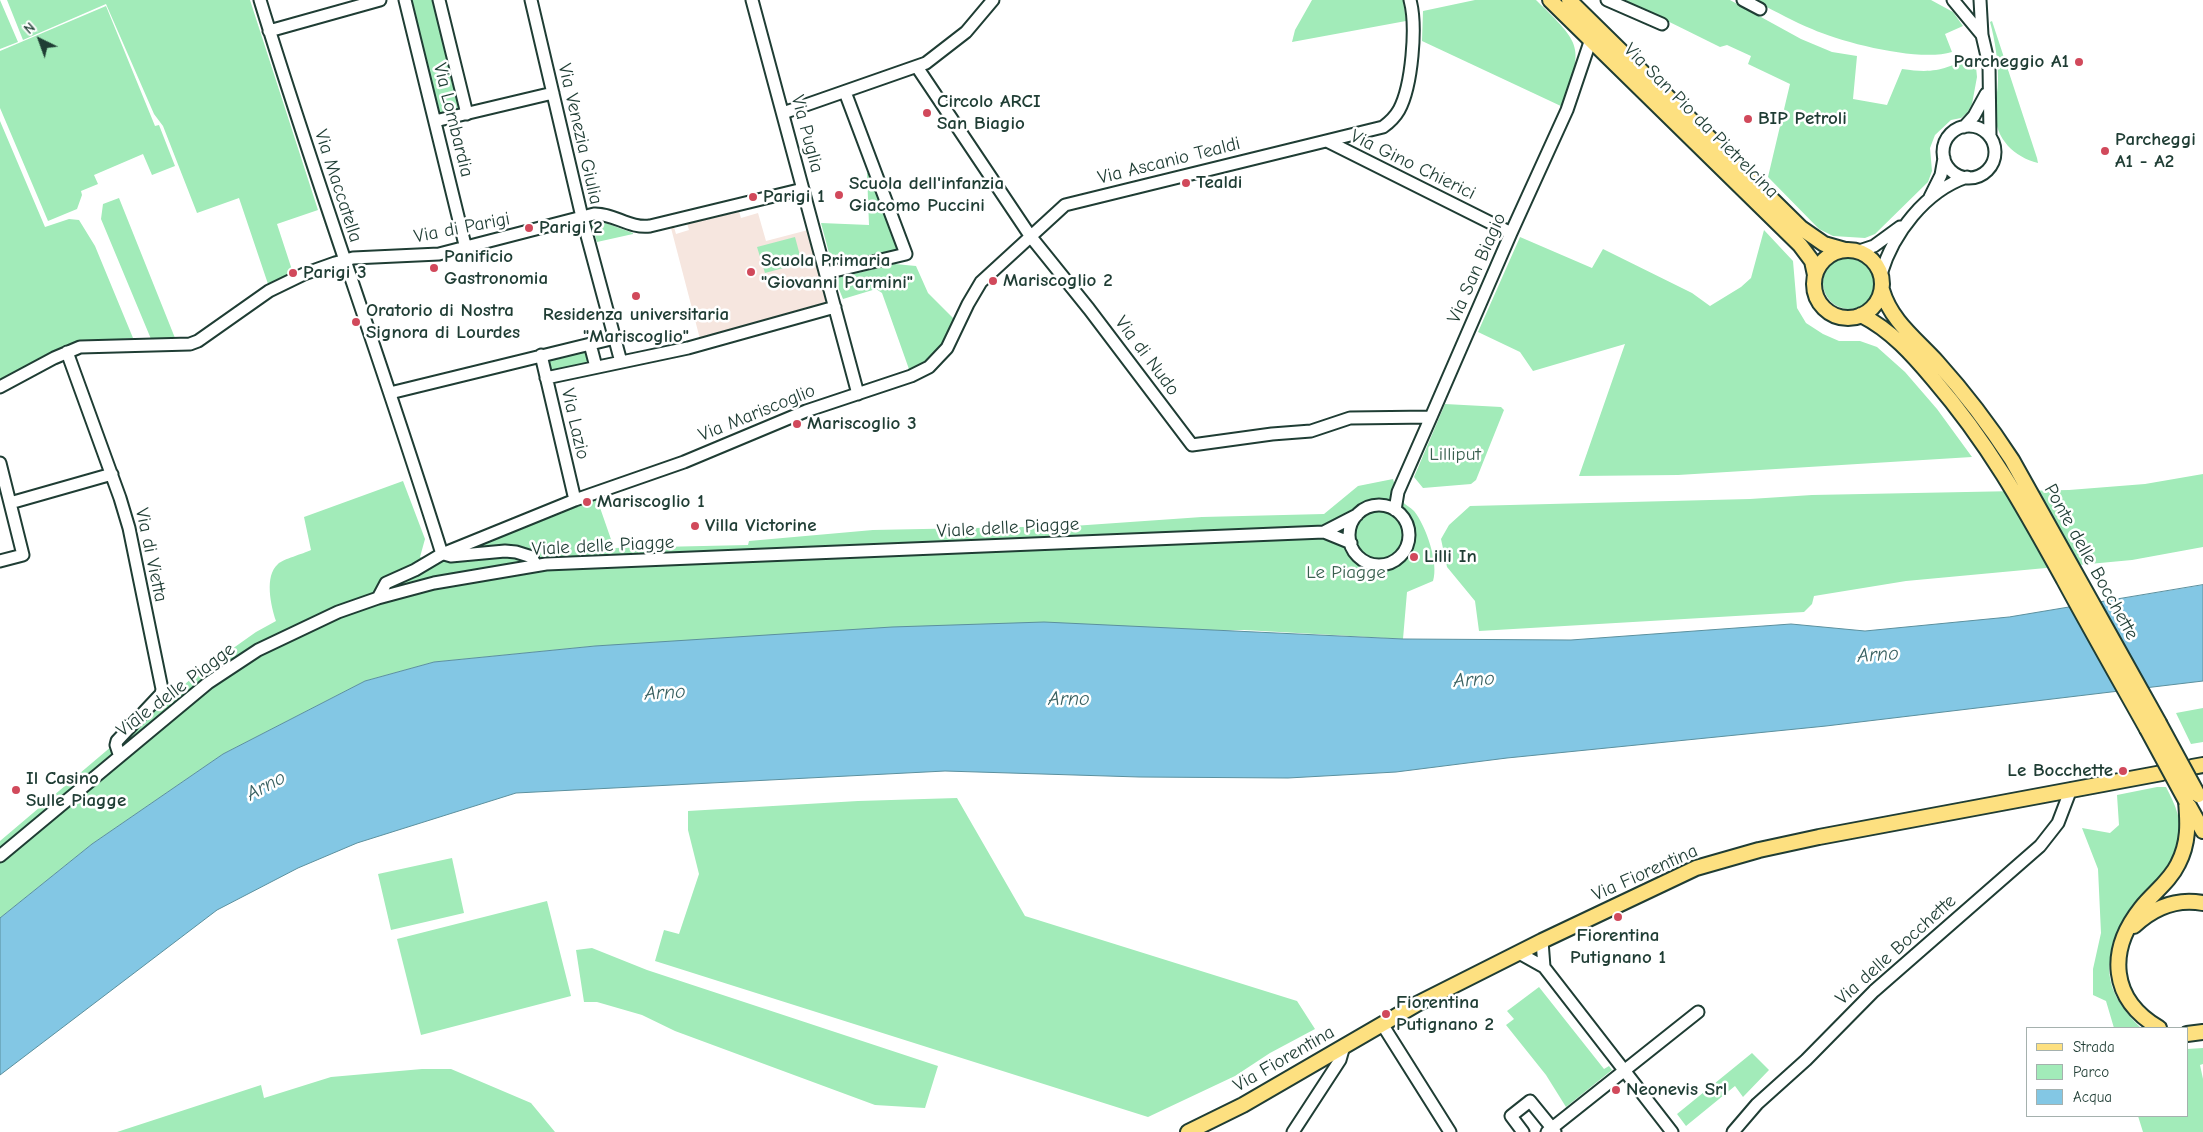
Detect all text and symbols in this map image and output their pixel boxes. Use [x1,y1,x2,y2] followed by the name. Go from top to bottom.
[15,15,65,65] north arrow
[21,19,39,38] text: N
[1619,39,1783,203] street label: Via San Pio da Pietrelcina
[1953,51,2069,73] place label: Parcheggio A1
[2073,56,2085,68] marker: Parcheggio A1
[428,61,478,179] street label: Via Lombardia
[553,61,607,207] street label: Via Venezia Giulia
[937,91,1041,135] place label: Circolo ARCI San Biagio
[786,93,828,175] street label: Via Puglia
[921,107,933,119] marker: Circolo ARCI San Biagio
[1758,108,1847,130] place label: BIP Petroli
[1742,113,1754,125] marker: BIP Petroli
[1347,125,1479,205] street label: Via Gino Chierici
[309,127,367,245] street label: Via Maccatella
[2115,129,2196,173] place label: Parcheggi A1 - A2
[1095,132,1243,190] street label: Via Ascanio Tealdi
[2099,145,2111,157] marker: Parcheggi A1 - A2
[1196,172,1242,194] place label: Tealdi
[849,173,1004,217] place label: Scuola dell'infanzia Giacomo Puccini
[1180,177,1192,189] marker: Tealdi
[763,186,825,208] place label: Parigi 1
[833,189,845,201] marker: Scuola dell'infanzia Giacomo Puccini
[747,191,759,203] marker: Parigi 1
[412,208,512,248] street label: Via di Parigi
[1443,209,1511,327] street label: Via San Biagio
[539,217,603,239] place label: Parigi 2
[523,222,535,234] marker: Parigi 2
[444,246,548,290] place label: Panificio Gastronomia
[761,250,913,294] place label: Scuola Primaria "Giovanni Parmini"
[303,262,367,284] place label: Parigi 3
[428,262,440,274] marker: Panificio Gastronomia
[745,266,757,278] marker: Scuola Primaria "Giovanni Parmini"
[287,267,299,279] marker: Parigi 3
[1003,270,1113,292] place label: Mariscoglio 2
[987,275,999,287] marker: Mariscoglio 2
[630,290,642,302] marker: Residenza universitaria "Mariscoglio"
[366,300,520,344] place label: Oratorio di Nostra Signora di Lourdes
[543,304,729,348] place label: Residenza universitaria "Mariscoglio"
[1110,312,1184,400] street label: Via di Nudo
[350,316,362,328] marker: Oratorio di Nostra Signora di Lourdes
[695,379,819,447] street label: Via Mariscoglio
[556,386,594,462] street label: Via Lazio
[807,413,917,435] place label: Mariscoglio 3
[791,418,803,430] marker: Mariscoglio 3
[1429,444,1481,466] park label: Lilliput
[2039,480,2143,644] street label: Ponte delle Bocchette
[597,491,705,513] place label: Mariscoglio 1
[581,496,593,508] marker: Mariscoglio 1
[130,506,172,604] street label: Via di Vietta
[936,513,1080,543] street label: Viale delle Piagge
[705,515,817,537] place label: Villa Victorine
[689,520,701,532] marker: Villa Victorine
[531,531,675,561] street label: Viale delle Piagge
[1424,546,1477,568] place label: Lilli In
[1408,551,1420,563] marker: Lilli In
[1306,562,1386,584] park label: Le Piagge
[112,638,240,742] street label: Viale delle Piagge
[1857,642,1899,668] water label: Arno
[1453,667,1495,693] water label: Arno
[644,680,686,706] water label: Arno
[1048,687,1090,711] water label: Arno
[2007,760,2113,782] place label: Le Bocchette
[2117,765,2129,777] marker: Le Bocchette
[242,766,290,806] water label: Arno
[26,768,126,812] place label: Il Casino Sulle Piagge
[10,784,22,796] marker: Il Casino Sulle Piagge
[1589,840,1701,906] street label: Via Fiorentina
[1831,890,1961,1010] street label: Via delle Bocchette
[1612,911,1624,923] marker: Fiorentina Putignano 1
[1570,925,1666,969] place label: Fiorentina Putignano 1
[1396,992,1494,1036] place label: Fiorentina Putignano 2
[1380,1008,1392,1020] marker: Fiorentina Putignano 2
[1229,1021,1339,1097] street label: Via Fiorentina
[2026,1027,2188,1117] legend
[2073,1038,2115,1056] text: Strada
[2073,1063,2109,1081] text: Parco
[1626,1079,1727,1101] place label: Neonevis Srl
[1610,1084,1622,1096] marker: Neonevis Srl
[2073,1088,2112,1106] text: Acqua

